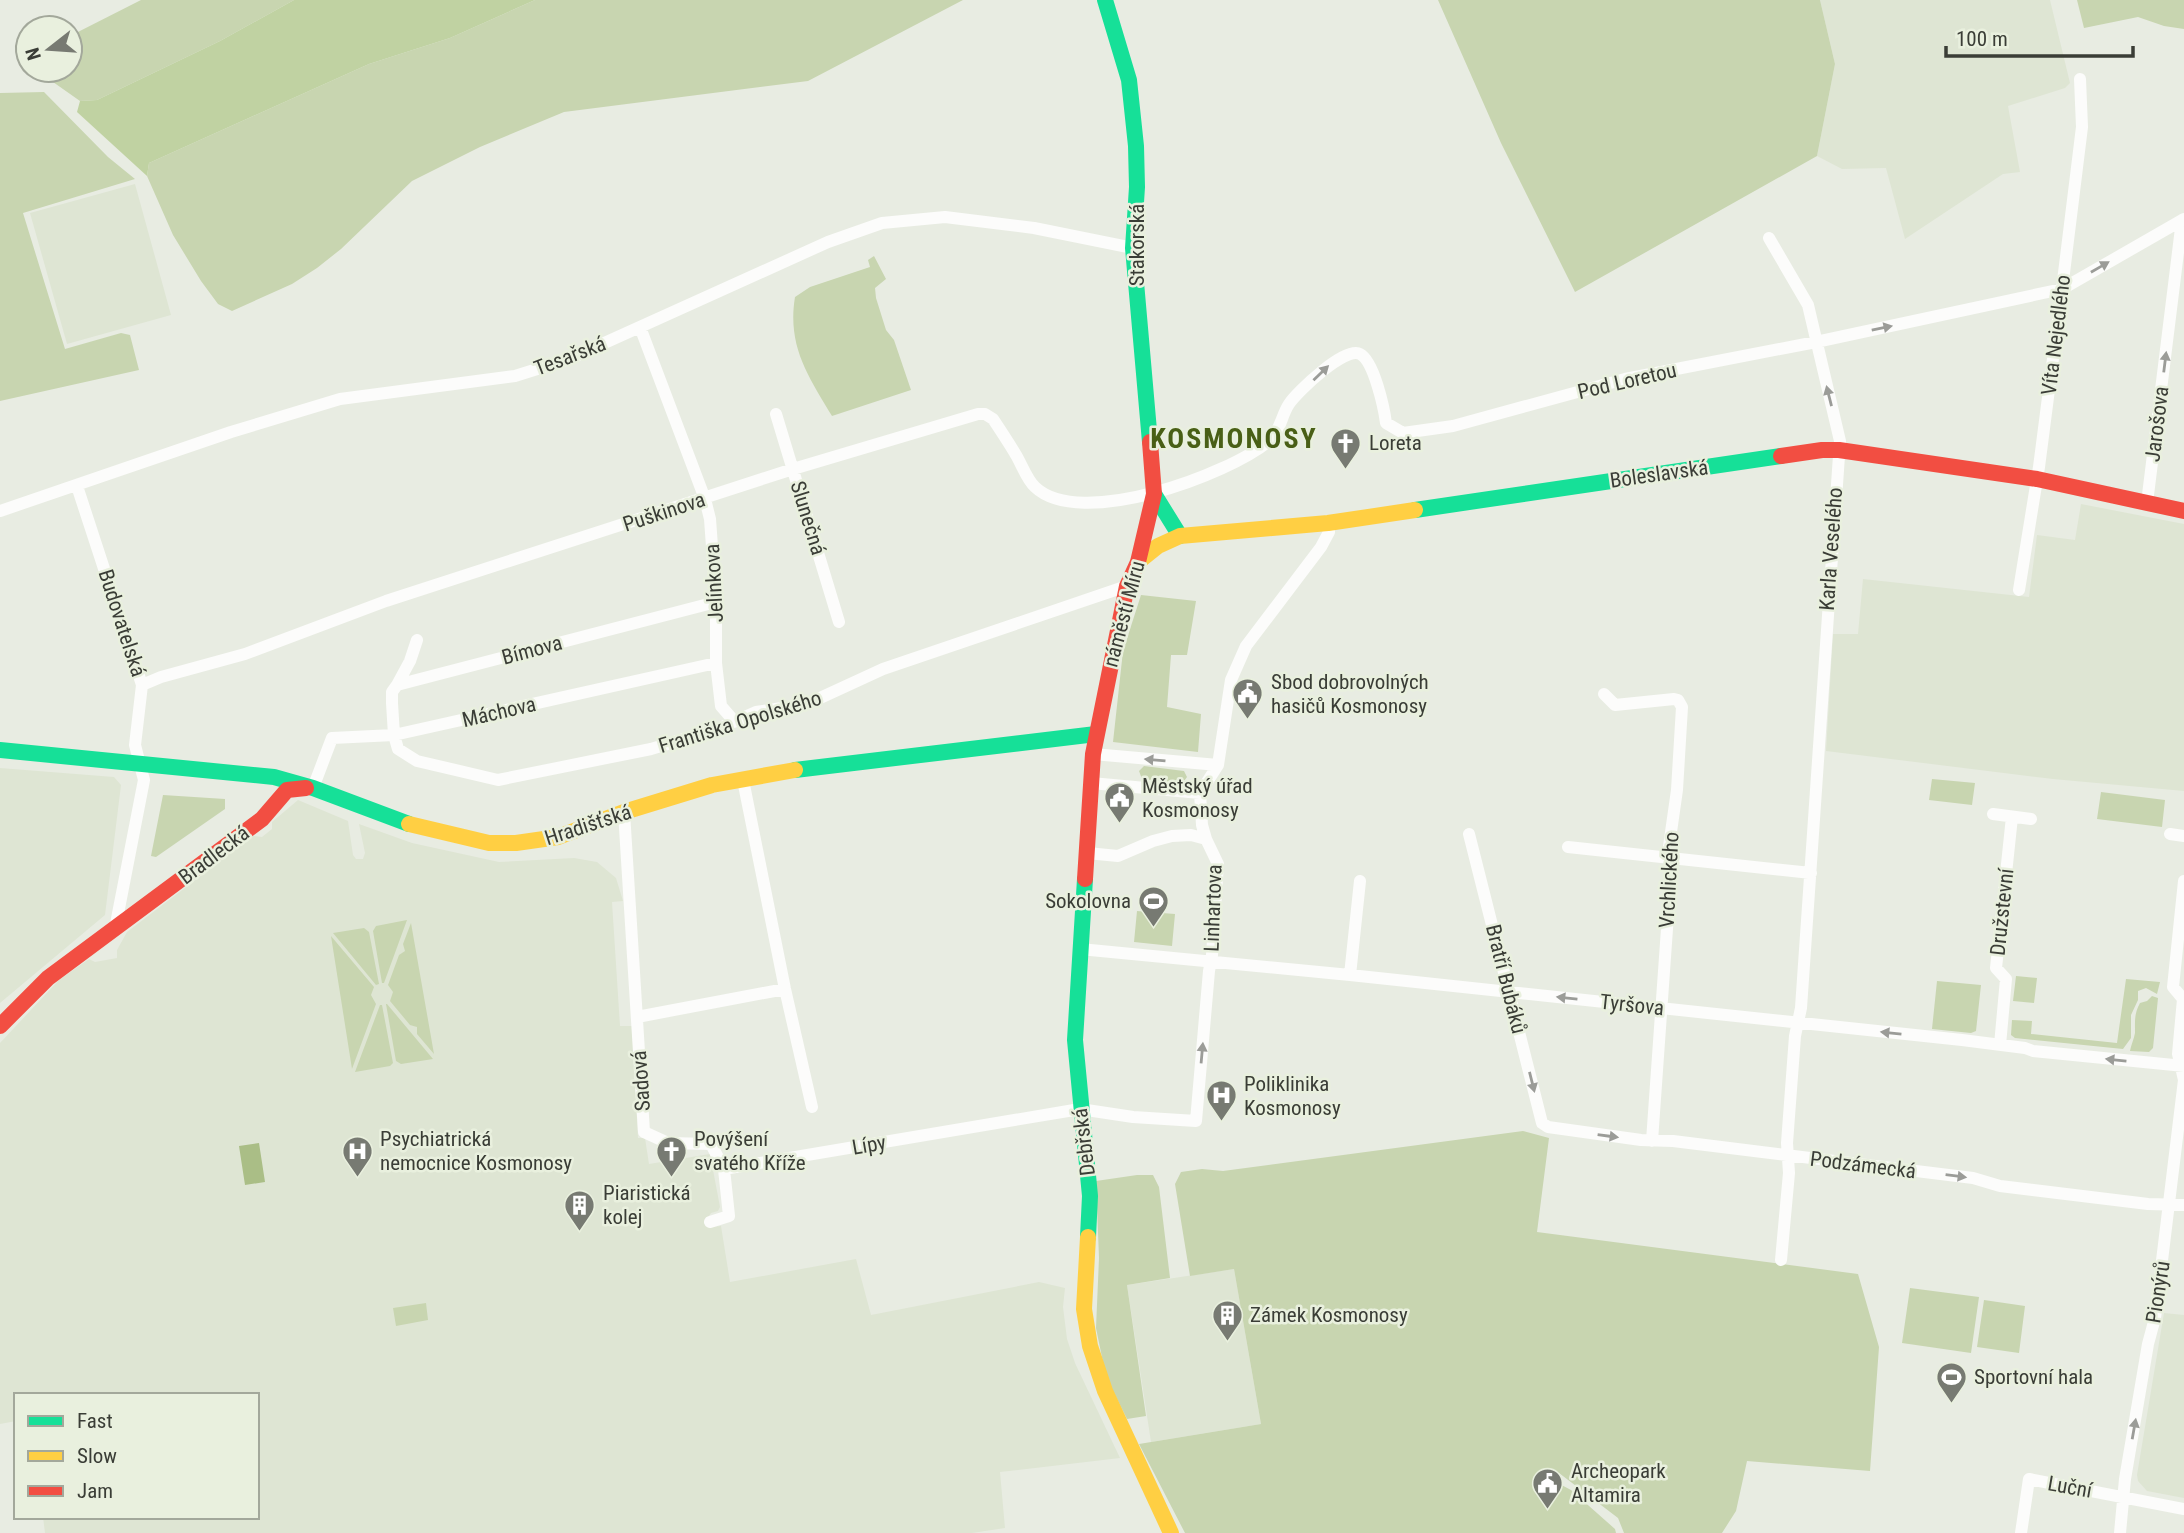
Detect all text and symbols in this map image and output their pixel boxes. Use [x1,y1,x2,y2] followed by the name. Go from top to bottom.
[14,14,84,84] north arrow
[1946,14,2133,58] scale bar
[1956,27,2008,51] text: 100 m
[21,45,46,63] text: N
[1125,204,1149,286] street label: Stakorská
[2090,262,2110,274] one-way arrow
[2037,273,2075,397] street label: Víta Nejedlého
[1871,322,1893,333] one-way arrow
[531,331,609,381] street label: Tesařská
[2160,351,2171,373] one-way arrow
[1575,358,1679,404] street label: Pod Loretou
[1312,366,1329,382] one-way arrow
[1823,385,1834,407] one-way arrow
[2140,385,2174,463] street label: Jarošova
[1150,422,1318,455] district label: KOSMONOSY
[1329,426,1363,470] church icon: Loreta
[1369,431,1422,455] place label: Loreta
[1608,455,1710,493] street label: Boleslavská
[785,478,831,558] street label: Slunečná
[620,487,708,537] street label: Puškinova
[1815,487,1847,611] street label: Karla Veselého
[700,543,728,623] street label: Jelínkova
[1098,558,1150,670] street label: náměstí Míru
[93,566,151,680] street label: Budovatelská
[499,630,565,670] street label: Bímova
[1271,670,1429,718] place label: Sbod dobrovolných hasičů Kosmonosy
[1231,677,1265,721] public building icon: Sbod dobrovolných hasičů Kosmonosy
[656,686,824,758] street label: Františka Opolského
[460,692,538,732] street label: Máchova
[1144,754,1166,765] one-way arrow
[1142,774,1253,822] place label: Městský úřad Kosmonosy
[1102,781,1136,825] public building icon: Městský úřad Kosmonosy
[542,800,634,850] street label: Hradišťská
[174,821,254,889] street label: Bradlecká
[1654,831,1684,929] street label: Vrchlického
[1199,864,1227,952] street label: Linhartova
[1985,866,2019,957] street label: Družstevní
[1137,884,1171,928] sports icon: Sokolovna
[1045,889,1131,913] place label: Sokolovna
[1481,922,1531,1036] street label: Bratří Bubáků
[1599,990,1665,1020] street label: Tyršova
[1556,993,1578,1004] one-way arrow
[1879,1027,1901,1038] one-way arrow
[1197,1041,1208,1063] one-way arrow
[627,1050,655,1112] street label: Sadová
[2105,1054,2127,1065] one-way arrow
[1527,1071,1538,1093] one-way arrow
[1244,1072,1341,1120] place label: Poliklinika Kosmonosy
[1204,1079,1238,1123] hospital icon: Poliklinika Kosmonosy
[1068,1107,1100,1177] street label: Debřská
[380,1127,572,1175] place label: Psychiatrická nemocnice Kosmonosy
[694,1127,806,1175] place label: Povýšení svatého Kříže
[850,1130,888,1160] street label: Lípy
[1597,1130,1619,1141] one-way arrow
[340,1134,374,1178] hospital icon: Psychiatrická nemocnice Kosmonosy
[654,1134,688,1178] church icon: Povýšení svatého Kříže
[1809,1147,1917,1183] street label: Podzámecká
[1945,1171,1967,1182] one-way arrow
[603,1181,691,1229] place label: Piaristická kolej
[563,1188,597,1232] building icon: Piaristická kolej
[2141,1259,2175,1325] street label: Pionýrů
[1210,1298,1244,1342] building icon: Zámek Kosmonosy
[1250,1303,1408,1327] place label: Zámek Kosmonosy
[1934,1360,1968,1404] sports icon: Sportovní hala
[1974,1365,2093,1389] place label: Sportovní hala
[14,1393,259,1519] legend
[77,1409,113,1433] text: Fast
[2129,1418,2140,1440] one-way arrow
[77,1444,117,1468] text: Slow
[1571,1459,1666,1507] place label: Archeopark Altamira
[1531,1466,1565,1510] public building icon: Archeopark Altamira
[2046,1471,2095,1503] street label: Luční
[77,1479,113,1503] text: Jam

